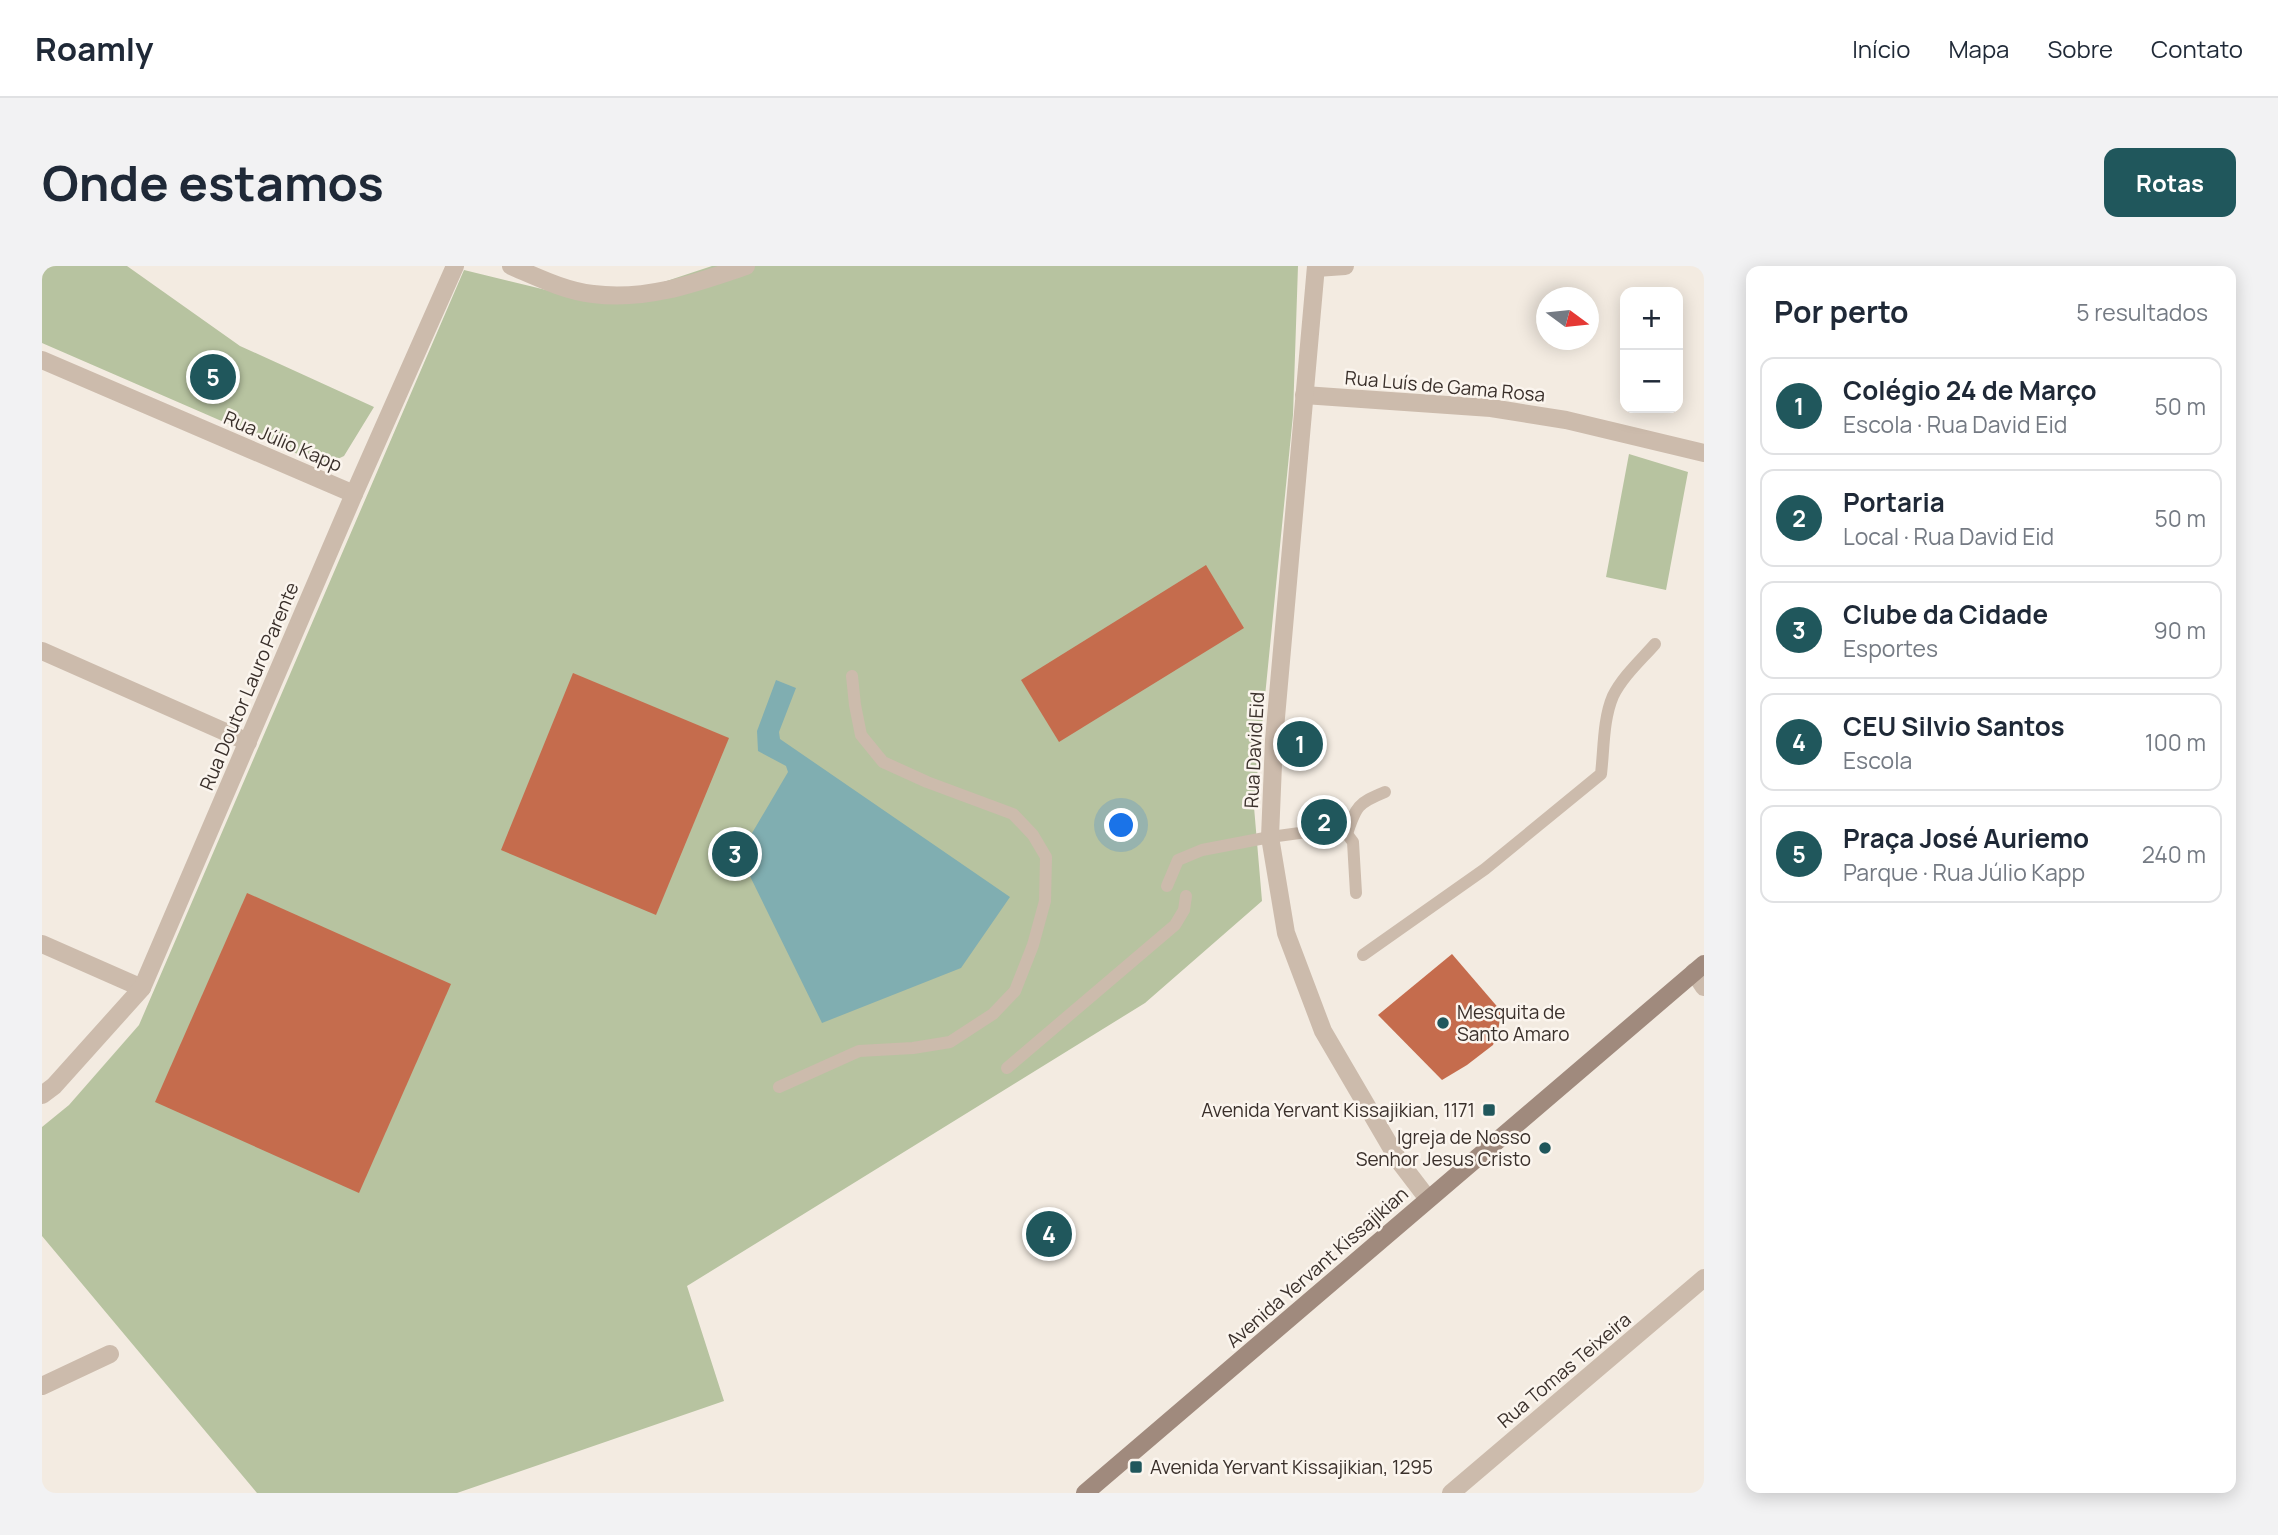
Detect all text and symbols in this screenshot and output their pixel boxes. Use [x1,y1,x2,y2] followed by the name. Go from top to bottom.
[35,26,154,71] text: Roamly
[1852,32,1910,65] text: Início
[1948,32,2009,65] text: Mapa
[2047,32,2113,65] text: Sobre
[2151,32,2243,65] text: Contato
[2104,148,2236,217] button: Rotas
[42,149,384,216] text: Onde estamos
[1536,287,1599,350] north arrow
[1620,287,1683,413] map controls
[1620,287,1683,350] button: +
[1774,291,1909,332] text: Por perto
[2076,296,2208,328] text: 5 resultados
[1620,350,1683,413] button: −
[190,351,236,403] pin: 5
[1344,364,1546,408] street label: Rua Luís de Gama Rosa
[1843,372,2097,408] text: Colégio 24 de Março
[1794,390,1804,422] text: 1
[2155,390,2206,422] text: 50 m
[220,404,346,478] street label: Rua Júlio Kapp
[1843,408,2067,440] text: Escola · Rua David Eid
[1843,484,1945,520] text: Portaria
[1792,502,1806,534] text: 2
[2155,502,2206,534] text: 50 m
[1843,520,2054,552] text: Local · Rua David Eid
[193,578,305,794] street label: Rua Doutor Lauro Parente
[1843,596,2048,632] text: Clube da Cidade
[1792,614,1806,646] text: 3
[2154,614,2206,646] text: 90 m
[1843,632,1938,664] text: Esportes
[1238,691,1270,809] street label: Rua David Eid
[1843,708,2065,744] text: CEU Silvio Santos
[1277,718,1323,770] pin: 1
[1792,726,1806,758] text: 4
[2145,726,2206,758] text: 100 m
[1843,744,1912,776] text: Escola
[1301,796,1347,848] pin: 2
[1104,808,1138,842] your location
[1843,820,2089,856] text: Praça José Auriemo
[712,828,758,880] pin: 3
[1792,838,1806,870] text: 5
[2142,838,2206,870] text: 240 m
[1843,856,2085,888] text: Parque · Rua Júlio Kapp
[1457,999,1569,1047] place label: Mesquita de Santo Amaro
[1435,1015,1451,1031] marker: Mesquita de Santo Amaro
[1201,1097,1475,1123] place label: Avenida Yervant Kissajikian, 1171
[1481,1102,1497,1118] marker: Avenida Yervant Kissajikian, 1171
[1356,1124,1531,1172] place label: Igreja de Nosso Senhor Jesus Cristo
[1537,1140,1553,1156] marker: Igreja de Nosso Senhor Jesus Cristo
[1220,1181,1414,1353] street label: Avenida Yervant Kissajikian
[1026,1208,1072,1260] pin: 4
[1492,1306,1636,1434] street label: Rua Tomas Teixeira
[1150,1454,1433,1480] place label: Avenida Yervant Kissajikian, 1295
[1128,1459,1144,1475] marker: Avenida Yervant Kissajikian, 1295

